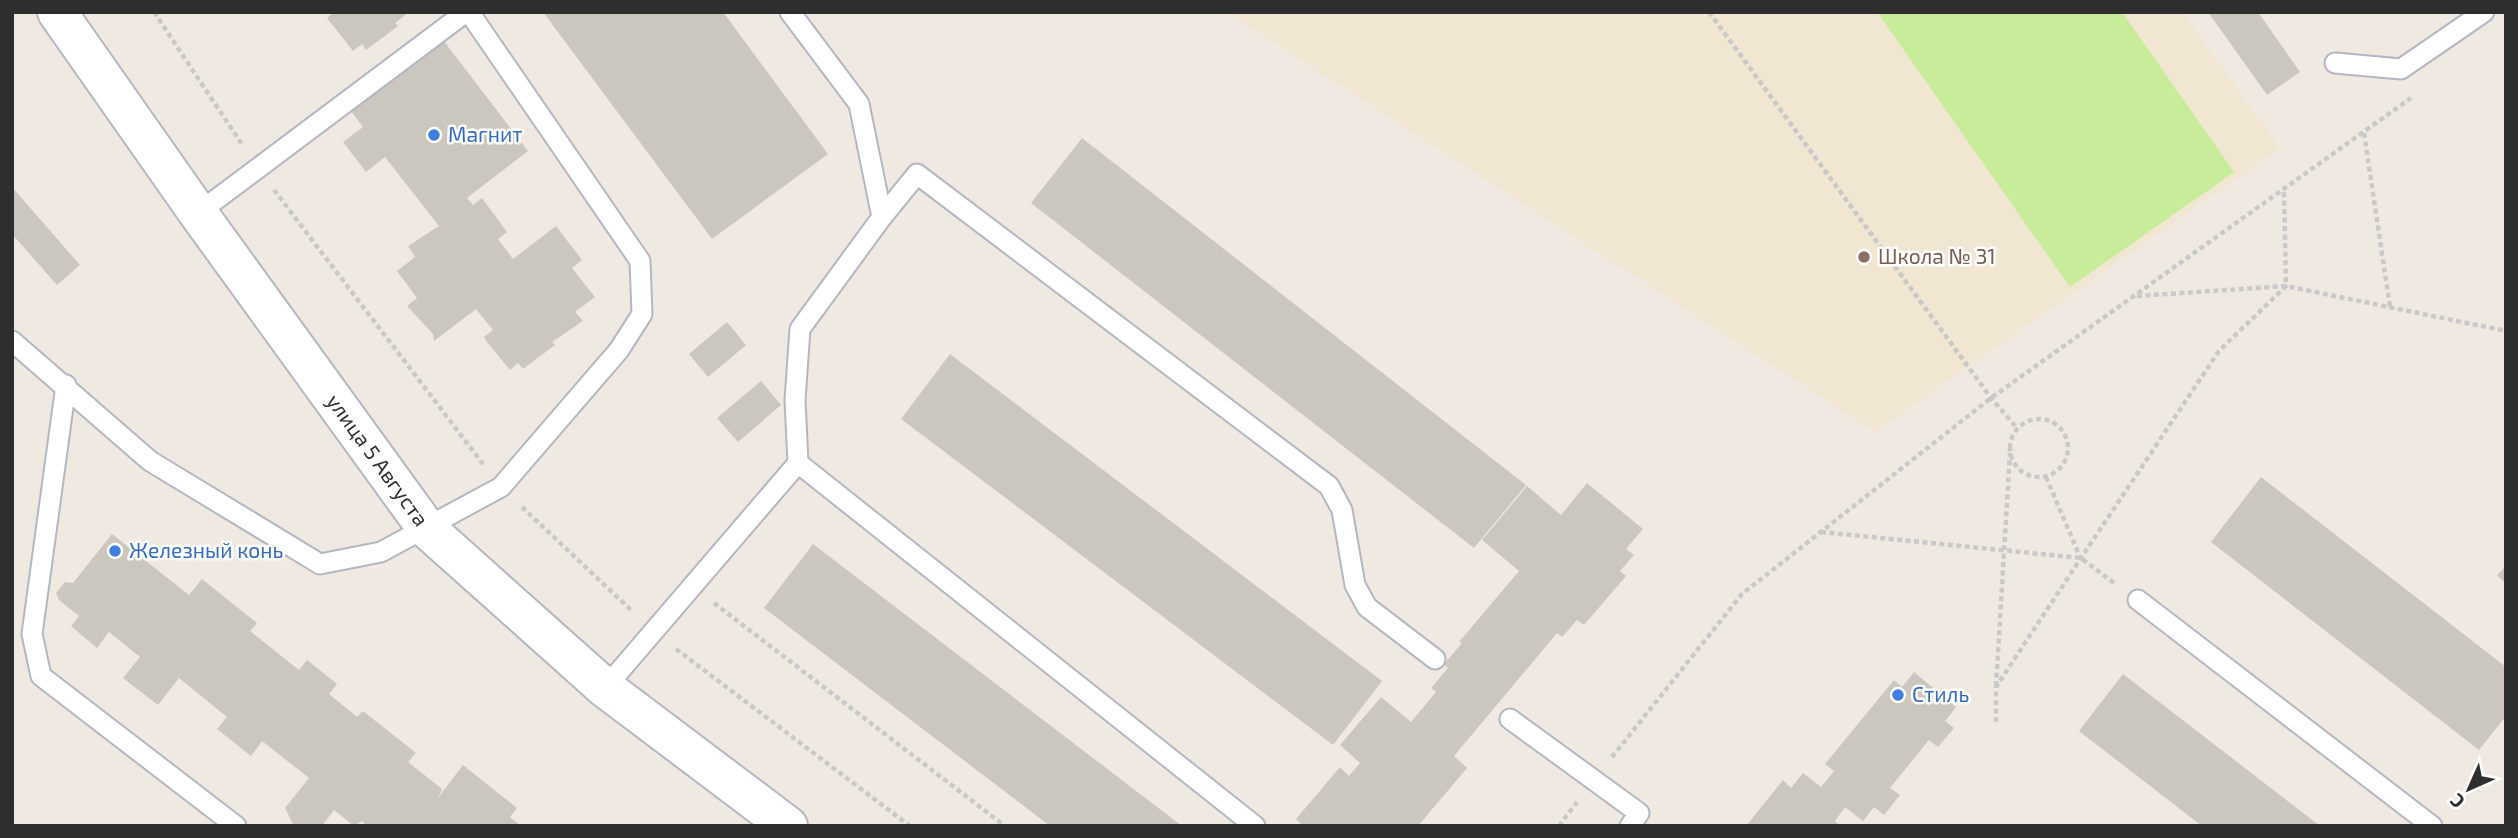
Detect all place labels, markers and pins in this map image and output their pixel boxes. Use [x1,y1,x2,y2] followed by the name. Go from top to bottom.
[448,121,523,146] place label: Магнит
[426,127,442,143] marker: Магнит
[1878,243,1996,268] place label: Школа № 31
[1856,249,1872,265] marker: Школа № 31
[129,537,283,562] place label: Железный конь
[107,543,123,559] marker: Железный конь
[1912,681,1969,706] place label: Стиль
[1890,687,1906,703] marker: Стиль

